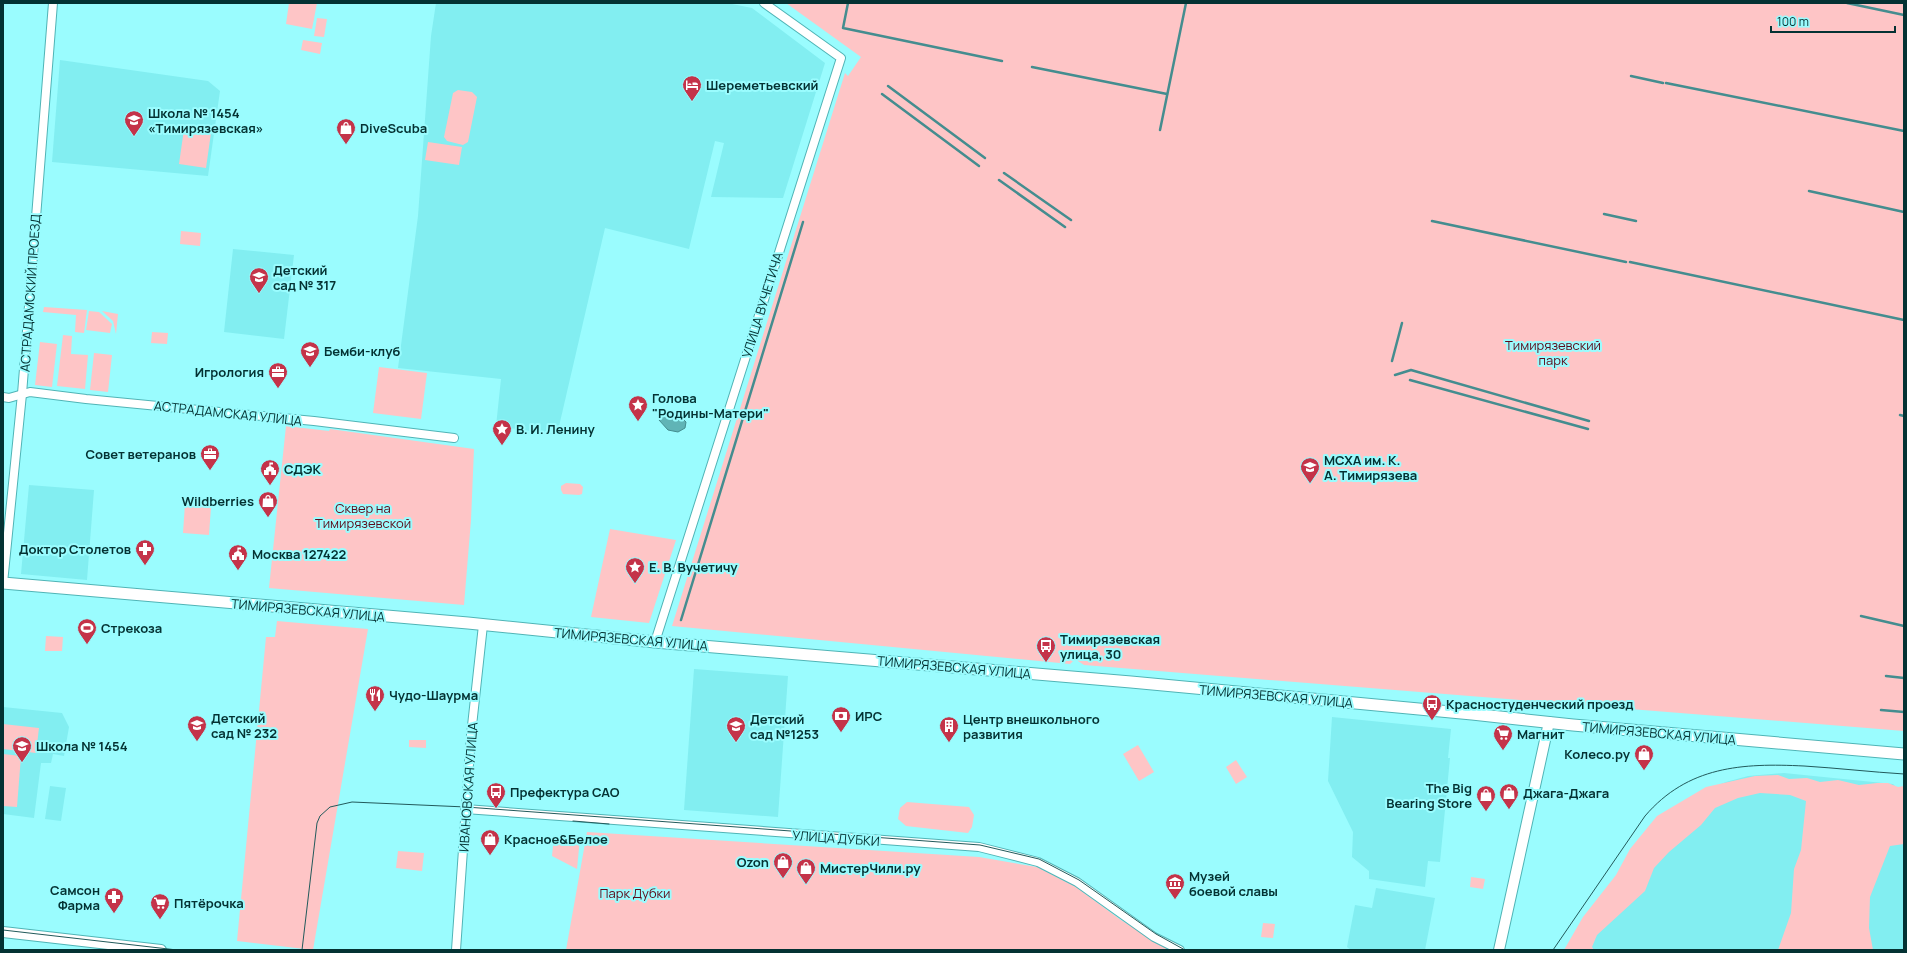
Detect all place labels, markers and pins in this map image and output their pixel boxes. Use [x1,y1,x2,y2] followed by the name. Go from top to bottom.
[681,74,703,102] hotel icon: Шереметьевский
[706,76,818,94] place label: Шереметьевский
[148,104,263,137] place label: Школа № 1454 «Тимирязевская»
[123,109,145,137] school or university icon: Школа № 1454 «Тимирязевская»
[335,117,357,145] shop icon: DiveScuba
[360,119,427,137] place label: DiveScuba
[273,261,336,294] place label: Детский сад № 317
[248,266,270,294] school or university icon: Детский сад № 317
[299,340,321,368] school or university icon: Бемби-клуб
[324,342,400,360] place label: Бемби-клуб
[267,361,289,389] office icon: Игрология
[195,363,264,381] place label: Игрология
[652,389,769,422] place label: Голова "Родины-Матери"
[627,394,649,422] place icon: Голова "Родины-Матери"
[491,418,513,446] place icon: В. И. Ленину
[516,420,596,438] place label: В. И. Ленину
[199,443,221,471] office icon: Совет ветеранов
[85,445,196,463] place label: Совет ветеранов
[1324,451,1417,484] place label: МСХА им. К. А. Тимирязева
[1299,456,1321,484] school or university icon: МСХА им. К. А. Тимирязева
[259,458,281,486] public building icon: СДЭК
[284,460,321,478] place label: СДЭК
[257,490,279,518] shop icon: Wildberries
[182,492,254,510] place label: Wildberries
[134,538,156,566] pharmacy icon: Доктор Столетов
[19,540,131,558] place label: Доктор Столетов
[227,543,249,571] public building icon: Москва 127422
[252,545,346,563] place label: Москва 127422
[624,556,646,584] place icon: Е. В. Вучетичу
[649,558,738,576] place label: Е. В. Вучетичу
[76,617,98,645] sports icon: Стрекоза
[101,619,162,637] place label: Стрекоза
[1060,630,1160,663] place label: Тимирязевская улица, 30
[1035,635,1057,663] bus stop icon: Тимирязевская улица, 30
[364,684,386,712] restaurant icon: Чудо-Шаурма
[389,686,478,704] place label: Чудо-Шаурма
[1421,693,1443,721] bus stop icon: Красностуденческий проезд
[1446,695,1634,713] place label: Красностуденческий проезд
[830,705,852,733] bank icon: ИРС
[855,707,883,725] place label: ИРС
[211,709,277,742] place label: Детский сад № 232
[750,710,819,743] place label: Детский сад №1253
[963,710,1100,743] place label: Центр внешкольного развития
[186,714,208,742] school or university icon: Детский сад № 232
[725,715,747,743] school or university icon: Детский сад №1253
[938,715,960,743] building icon: Центр внешкольного развития
[1492,723,1514,751] supermarket icon: Магнит
[1517,725,1565,743] place label: Магнит
[11,735,33,763] school or university icon: Школа № 1454
[36,737,128,755] place label: Школа № 1454
[1633,743,1655,771] shop icon: Колесо.ру
[1564,745,1631,763] place label: Колесо.ру
[1386,779,1472,812] place label: The Big Bearing Store
[485,781,507,809] bus stop icon: Префектура САО
[1498,782,1520,810] shop icon: Джага-Джага
[510,783,620,801] place label: Префектура САО
[1475,784,1497,812] shop icon: The Big Bearing Store
[1523,784,1609,802] place label: Джага-Джага
[479,828,501,856] shop icon: Красное&Белое
[504,830,608,848] place label: Красное&Белое
[772,851,794,879] shop icon: Ozon
[737,853,769,871] place label: Ozon
[795,857,817,885] shop icon: МистерЧили.ру
[820,859,921,877] place label: МистерЧили.ру
[1189,867,1278,900] place label: Музей боевой славы
[1164,872,1186,900] museum icon: Музей боевой славы
[50,881,100,914] place label: Самсон Фарма
[103,886,125,914] pharmacy icon: Самсон Фарма
[149,892,171,920] supermarket icon: Пятёрочка
[174,894,244,912] place label: Пятёрочка

